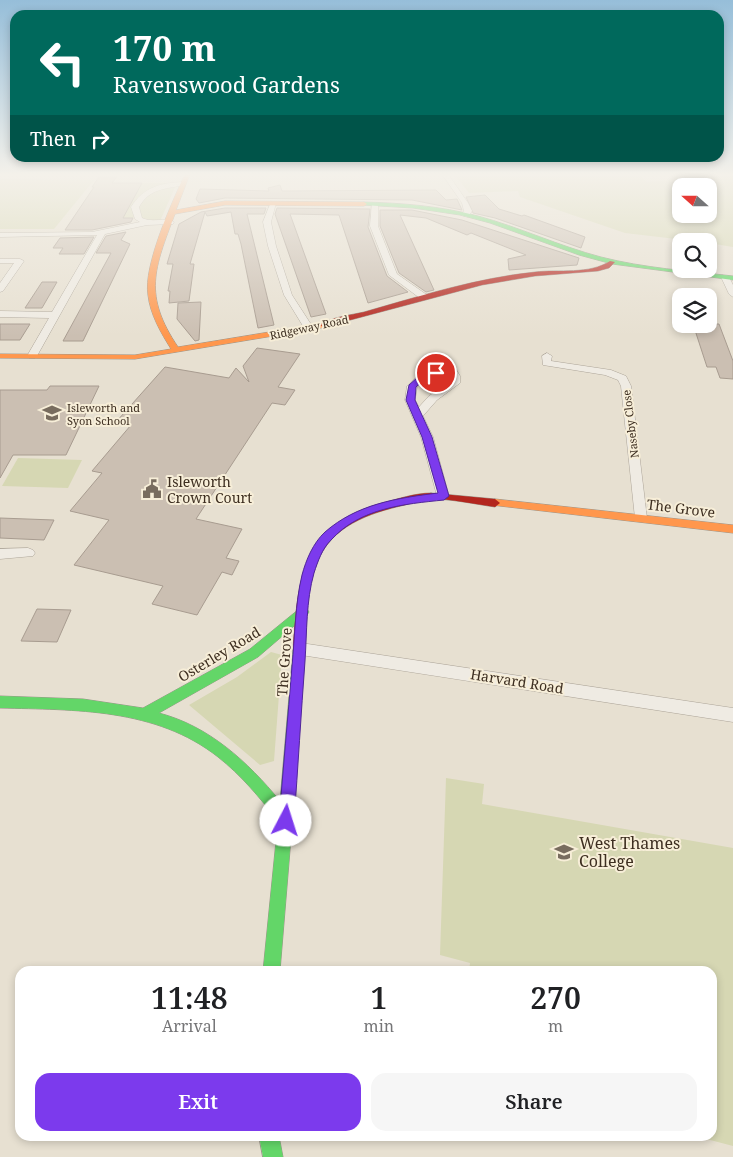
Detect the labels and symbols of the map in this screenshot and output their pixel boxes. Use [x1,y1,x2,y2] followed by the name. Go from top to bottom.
[672,178,718,222] north arrow
[268,311,350,343] street label: Ridgeway Road
[415,352,457,394] pin
[618,389,642,459] street label: Naseby Close
[67,400,140,428] place label: Isleworth and Syon School
[41,402,63,424] school or university icon: Isleworth and Syon School
[167,472,252,507] place label: Isleworth Crown Court
[141,478,163,500] public building icon: Isleworth Crown Court
[646,494,716,522] street label: The Grove
[174,622,264,686] street label: Osterley Road
[272,627,296,697] street label: The Grove
[469,664,565,698] street label: Harvard Road
[259,794,311,846] position arrow
[579,832,680,872] place label: West Thames College
[553,841,575,863] school or university icon: West Thames College

